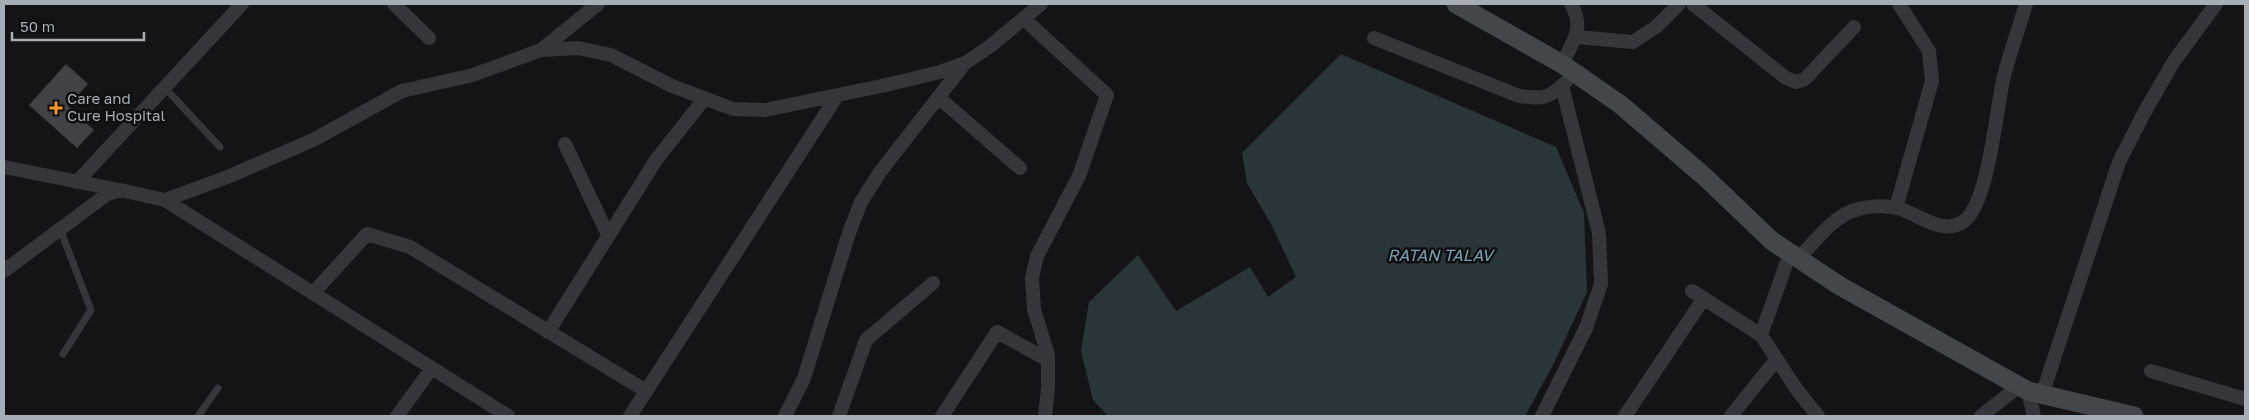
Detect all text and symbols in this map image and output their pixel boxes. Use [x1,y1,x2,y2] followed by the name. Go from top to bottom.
[12,10,145,42] scale bar
[20,17,55,35] text: 50 m
[67,89,165,124] place label: Care and Cure Hospital
[49,101,63,115] marker: Care and Cure Hospital
[1388,245,1496,265] water label: RATAN TALAV

